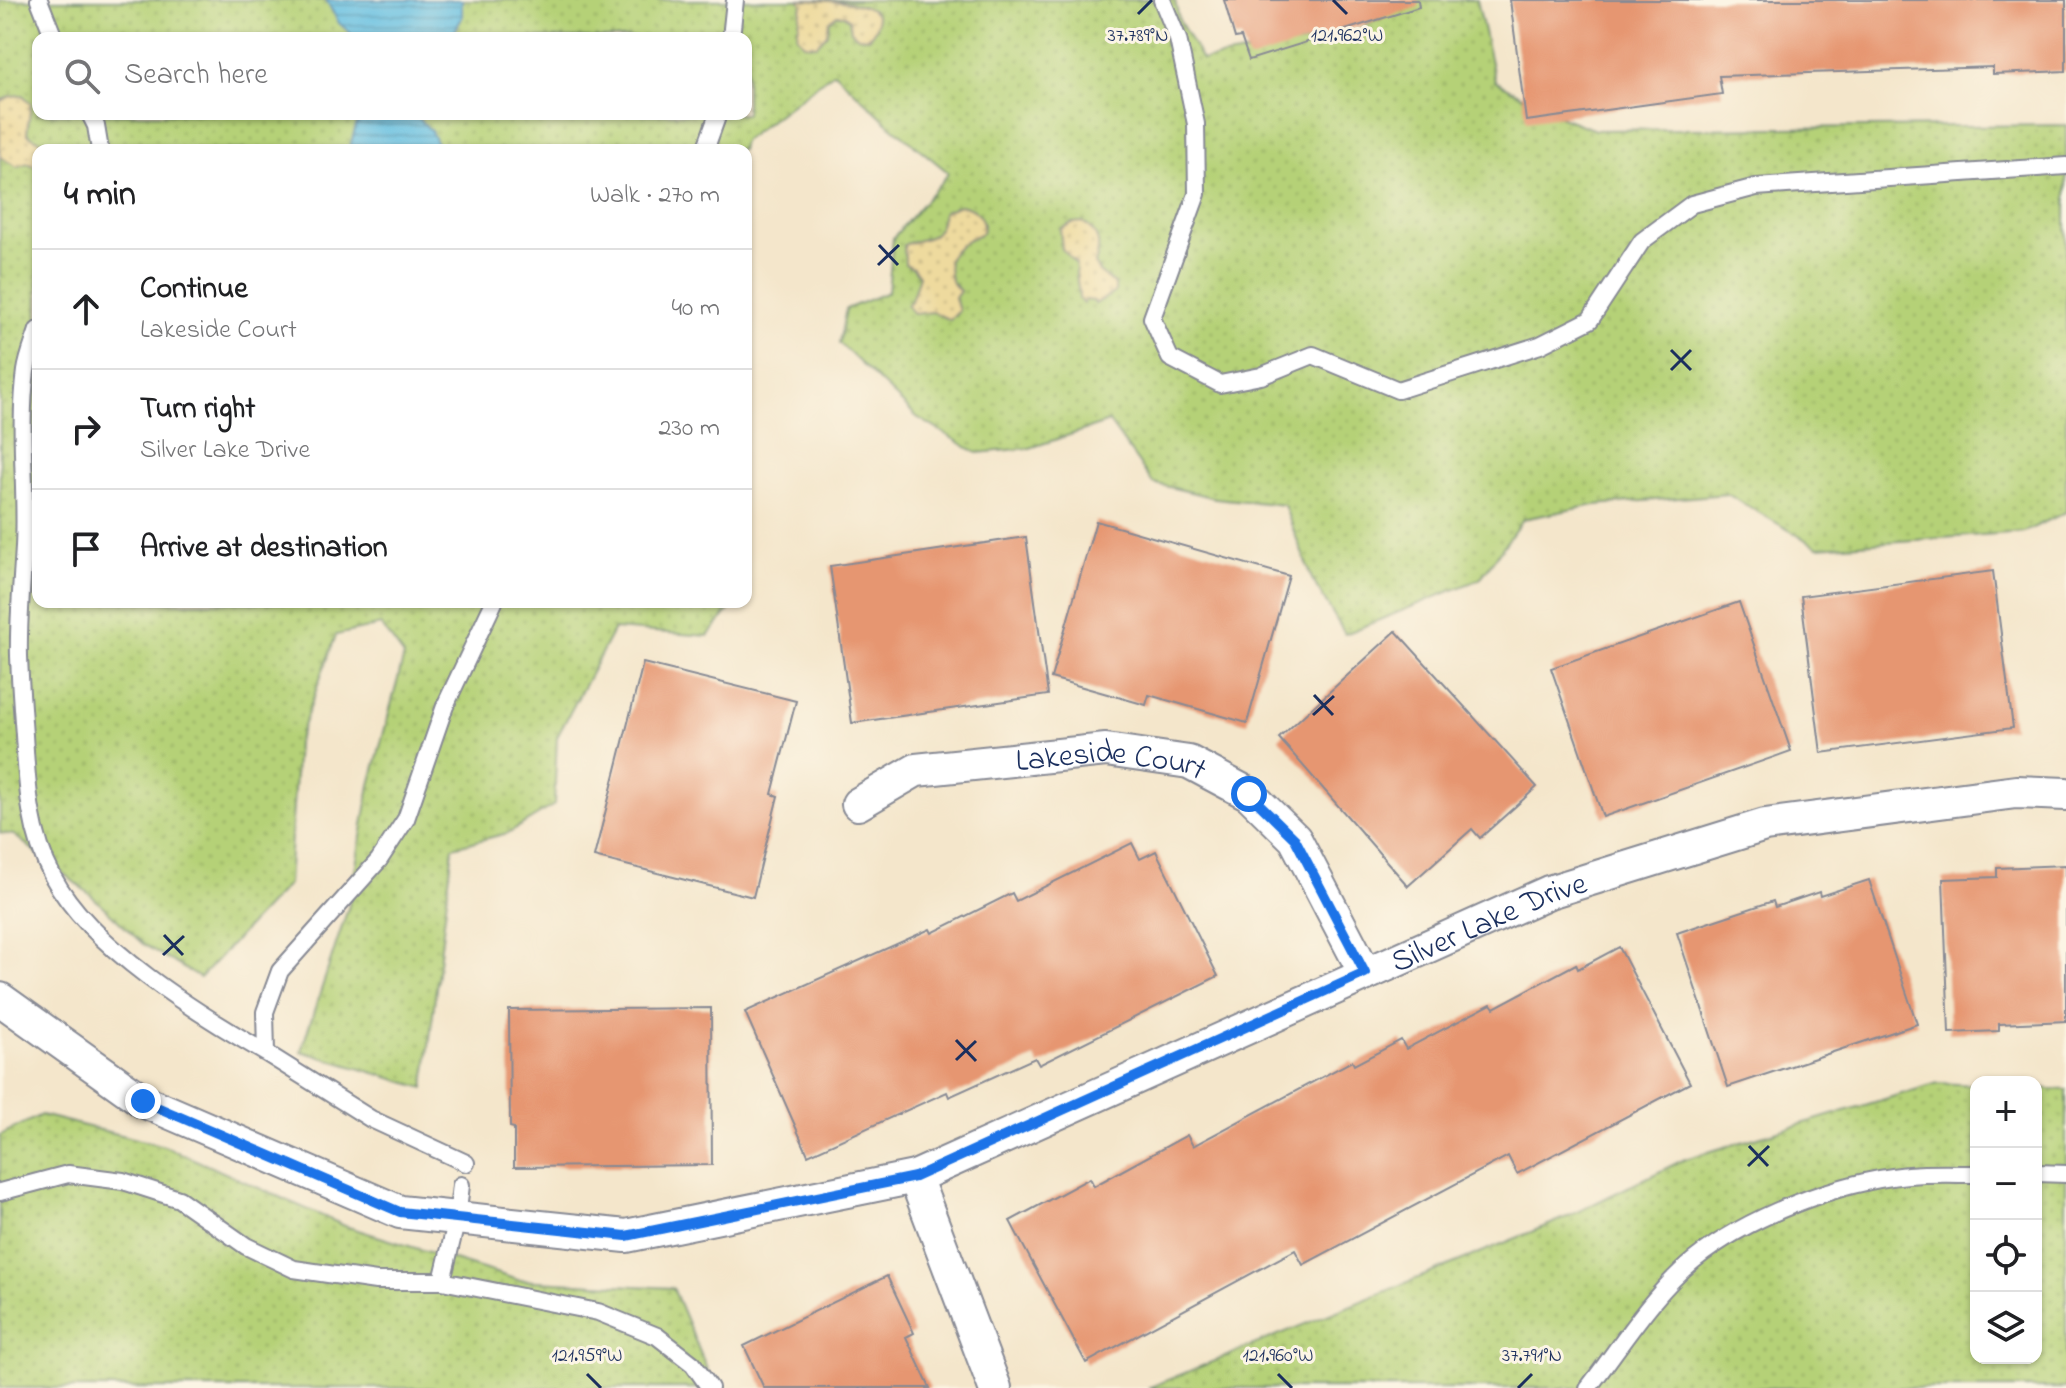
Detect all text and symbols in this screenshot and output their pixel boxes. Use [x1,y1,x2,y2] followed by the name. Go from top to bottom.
[1107,22,1169,51] text: 37.789°N
[1311,22,1383,51] text: 121.962°W
[32,32,752,120] search box
[60,54,104,98] icon: search
[124,54,268,98] text: Search here
[64,171,136,221] text: 4 min
[590,177,720,215] text: Walk · 270 m
[140,268,248,312] text: Continue
[64,287,108,331] icon: ahead
[671,290,720,328] text: 40 m
[140,312,297,350] text: Lakeside Court
[140,388,255,432] text: Turn right
[64,407,108,451] icon: right
[658,410,720,448] text: 230 m
[140,432,310,470] text: Silver Lake Drive
[64,527,108,571] icon: arrive
[140,527,388,571] text: Arrive at destination
[1014,729,1215,795] street label: Lakeside Court
[1231,776,1267,812] route start
[1384,861,1594,987] street label: Silver Lake Drive
[1970,1076,2042,1364] map controls
[1970,1076,2042,1148] button: +
[125,1083,161,1119] route end
[1970,1148,2042,1220] button: −
[1970,1220,2042,1292] button: locate
[1970,1292,2042,1364] button: layers
[551,1342,623,1371] text: 121.959°W
[1242,1342,1314,1371] text: 121.960°W
[1502,1342,1562,1371] text: 37.791°N

